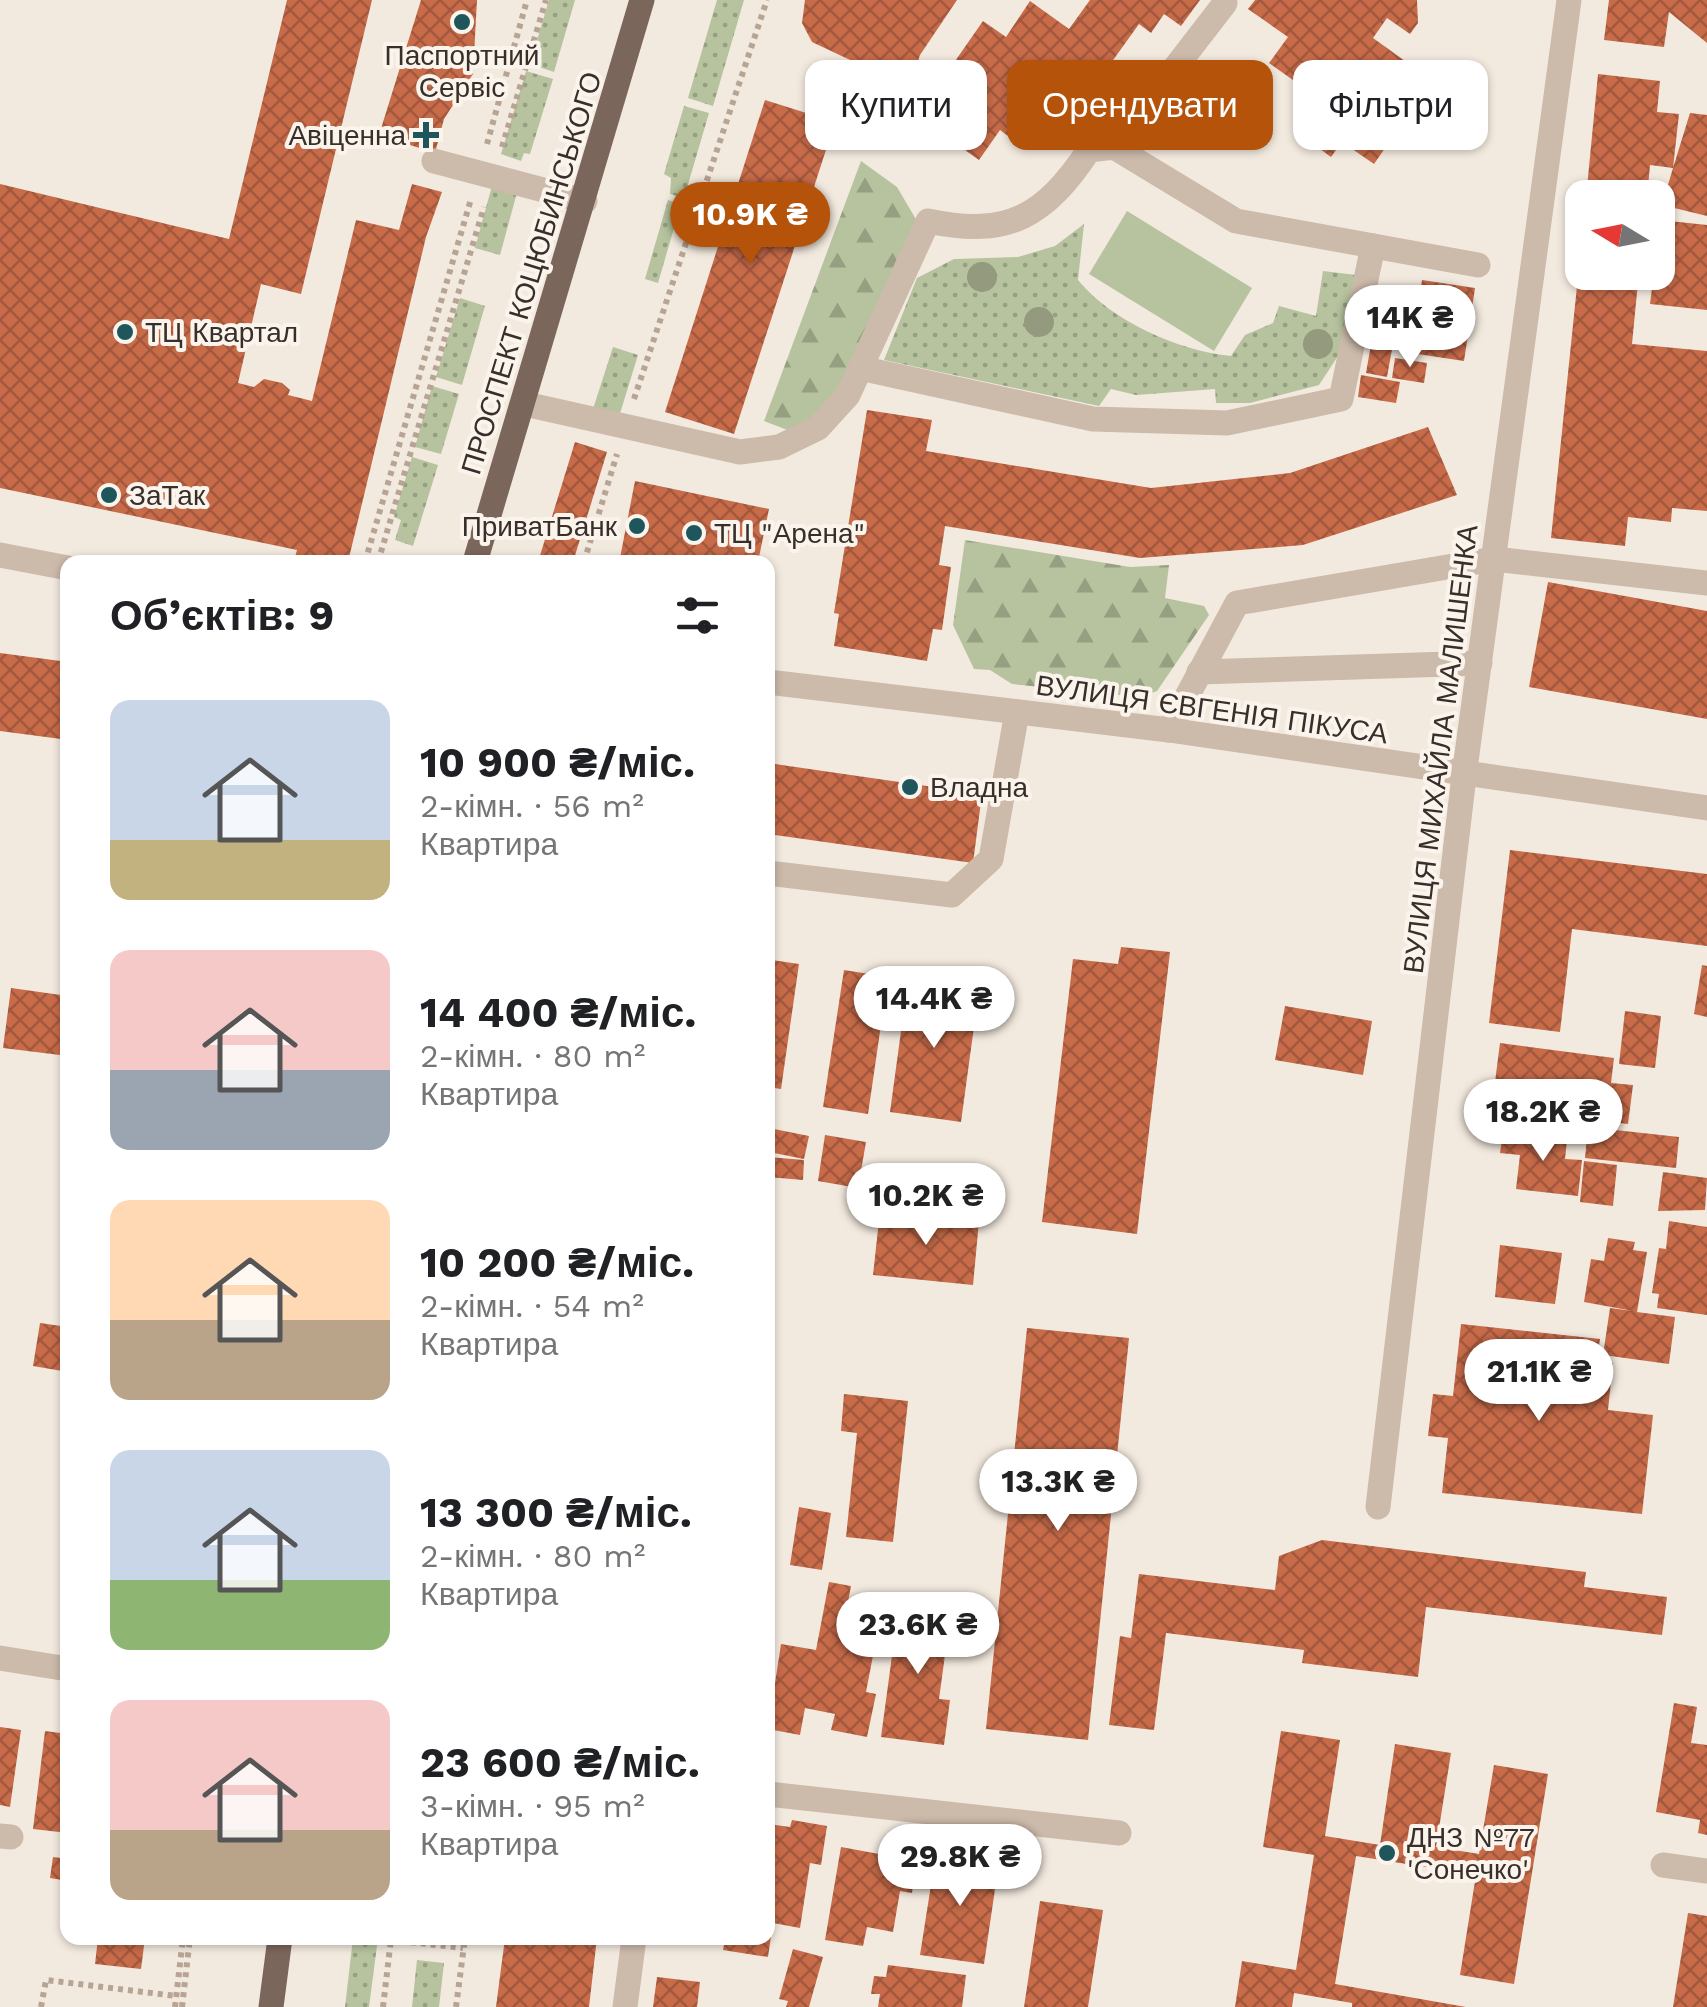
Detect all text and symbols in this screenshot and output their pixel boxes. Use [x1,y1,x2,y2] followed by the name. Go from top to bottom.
[451,11,473,33] marker: Паспортний Сервіс
[385,39,539,104] place label: Паспортний Сервіс
[805,60,987,150] chip: Купити
[1007,60,1273,150] chip: Орендувати
[1293,60,1488,150] chip: Фільтри
[454,68,609,478] street label: ПРОСПЕКТ КОЦЮБИНСЬКОГО
[288,119,406,152] place label: Авіценна
[415,124,437,146] marker: Авіценна
[1565,180,1675,290] north arrow
[1565,180,1675,290] map controls
[658,182,842,267] pin: 10.9K ₴
[692,195,808,233] text: 10.9K ₴
[1340,285,1480,370] pin: 14K ₴
[1367,298,1453,336] text: 14K ₴
[145,316,298,349] place label: ТЦ Квартал
[114,321,136,343] marker: ТЦ Квартал
[129,479,206,512] place label: ЗаТак
[98,484,120,506] marker: ЗаТак
[462,510,618,543] place label: ПриватБанк
[626,515,648,537] marker: ПриватБанк
[714,517,865,550] place label: ТЦ "Арена"
[683,522,705,544] marker: ТЦ "Арена"
[1397,523,1484,975] street label: ВУЛИЦЯ МИХАЙЛА МАЛИШЕНКА
[670,588,725,643] icon: filters
[110,591,334,640] text: Об’єктів: 9
[1034,668,1390,751] street label: ВУЛИЦЯ ЄВГЕНІЯ ПІКУСА
[420,738,695,787] text: 10 900 ₴/міс.
[190,740,310,860] icon: home
[930,771,1028,804] place label: Владна
[899,776,921,798] marker: Владна
[420,787,644,825] text: 2-кімн. · 56 m²
[420,825,558,863] text: Квартира
[842,966,1026,1051] pin: 14.4K ₴
[876,979,992,1017] text: 14.4K ₴
[420,988,696,1037] text: 14 400 ₴/міс.
[190,990,310,1110] icon: home
[420,1037,645,1075] text: 2-кімн. · 80 m²
[420,1075,558,1113] text: Квартира
[1451,1079,1635,1164] pin: 18.2K ₴
[1486,1092,1600,1130] text: 18.2K ₴
[834,1163,1018,1248] pin: 10.2K ₴
[869,1176,983,1214] text: 10.2K ₴
[420,1238,694,1287] text: 10 200 ₴/міс.
[190,1240,310,1360] icon: home
[420,1287,644,1325] text: 2-кімн. · 54 m²
[420,1325,558,1363] text: Квартира
[1447,1339,1631,1424] pin: 21.1K ₴
[1486,1352,1592,1390] text: 21.1K ₴
[966,1449,1150,1534] pin: 13.3K ₴
[1001,1462,1115,1500] text: 13.3K ₴
[420,1488,692,1537] text: 13 300 ₴/міс.
[190,1490,310,1610] icon: home
[420,1537,645,1575] text: 2-кімн. · 80 m²
[420,1575,558,1613] text: Квартира
[826,1592,1010,1677] pin: 23.6K ₴
[858,1605,978,1643] text: 23.6K ₴
[420,1738,700,1787] text: 23 600 ₴/міс.
[190,1740,310,1860] icon: home
[420,1787,645,1825] text: 3-кімн. · 95 m²
[1407,1821,1535,1886] place label: ДНЗ №77 'Сонечко'
[868,1824,1052,1909] pin: 29.8K ₴
[420,1825,558,1863] text: Квартира
[900,1837,1020,1875] text: 29.8K ₴
[1376,1842,1398,1864] marker: ДНЗ №77 'Сонечко'

